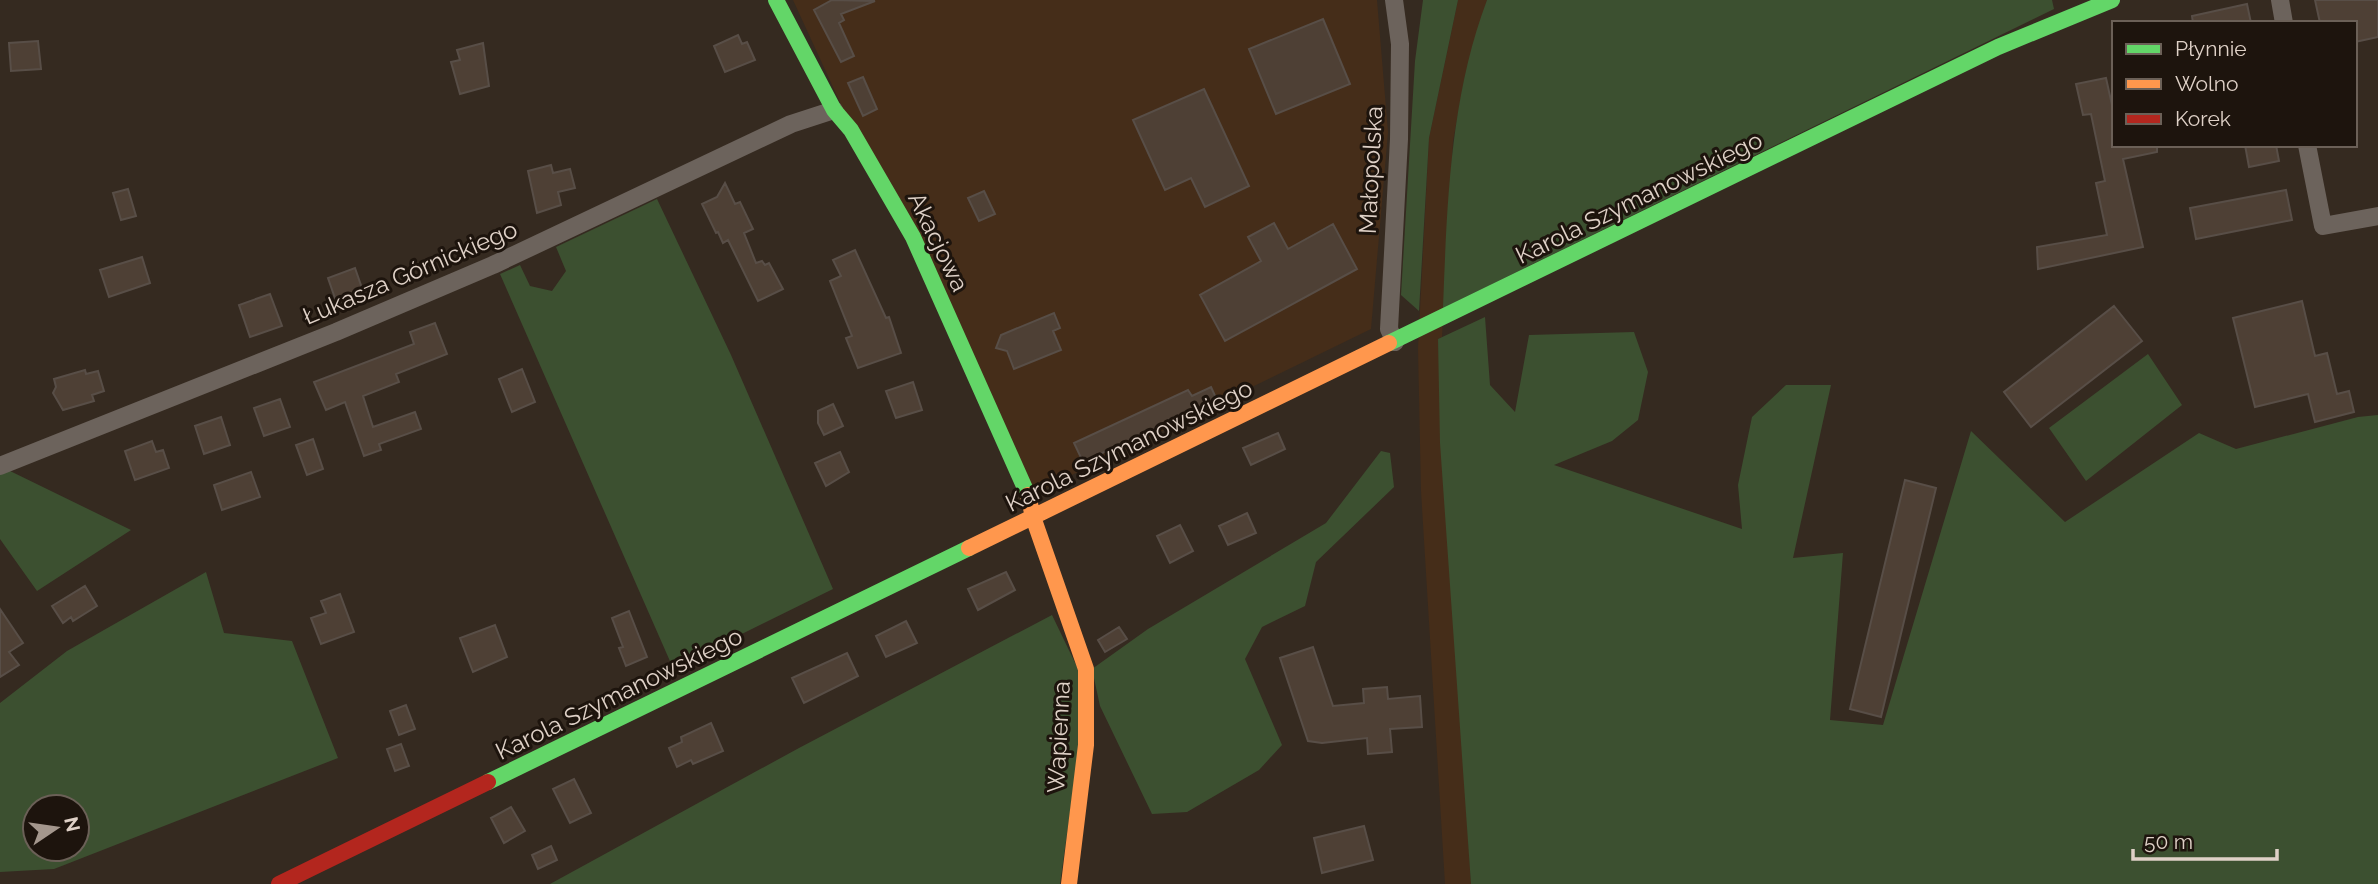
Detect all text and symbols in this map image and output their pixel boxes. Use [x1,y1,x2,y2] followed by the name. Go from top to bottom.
[2112,21,2357,147] legend
[2175,36,2247,61] text: Płynnie
[2175,71,2239,96] text: Wolno
[1353,105,1388,235] street label: Małopolska
[2175,106,2231,131] text: Korek
[1511,125,1767,270] street label: Karola Szymanowskiego
[902,187,975,296] street label: Akacjowa
[298,214,521,331] street label: Łukasza Górnickiego
[1001,373,1257,518] street label: Karola Szymanowskiego
[491,621,747,766] street label: Karola Szymanowskiego
[1041,680,1076,794] street label: Wapienna
[21,793,91,863] north arrow
[60,815,85,834] text: N
[2133,818,2276,862] scale bar
[2144,829,2193,854] text: 50 m

